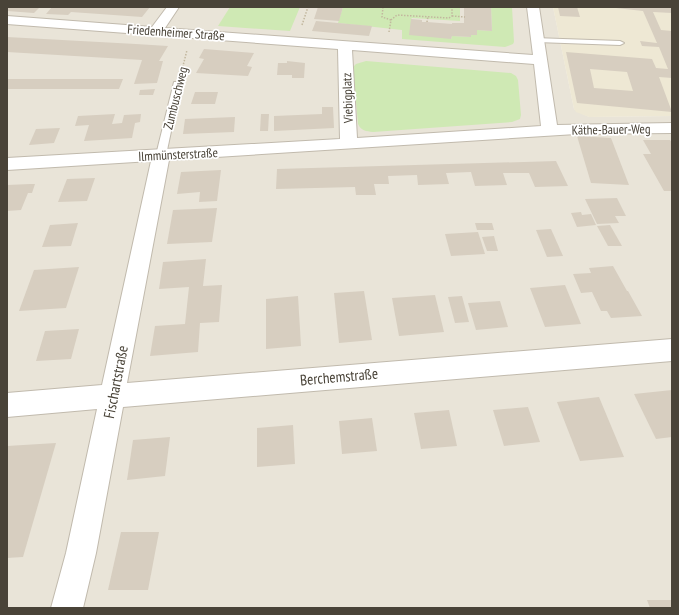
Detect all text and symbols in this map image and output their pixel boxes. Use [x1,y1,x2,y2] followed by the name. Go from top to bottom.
[127,21,225,44] street label: Friedenheimer Straße
[159,65,191,131] street label: Zumbuschweg
[338,72,357,124] street label: Viebigplatz
[571,120,651,139] street label: Käthe-Bauer-Weg
[138,144,218,165] street label: Ilmmünsterstraße
[99,344,132,420] street label: Fischartstraße
[299,364,379,389] street label: Berchemstraße

